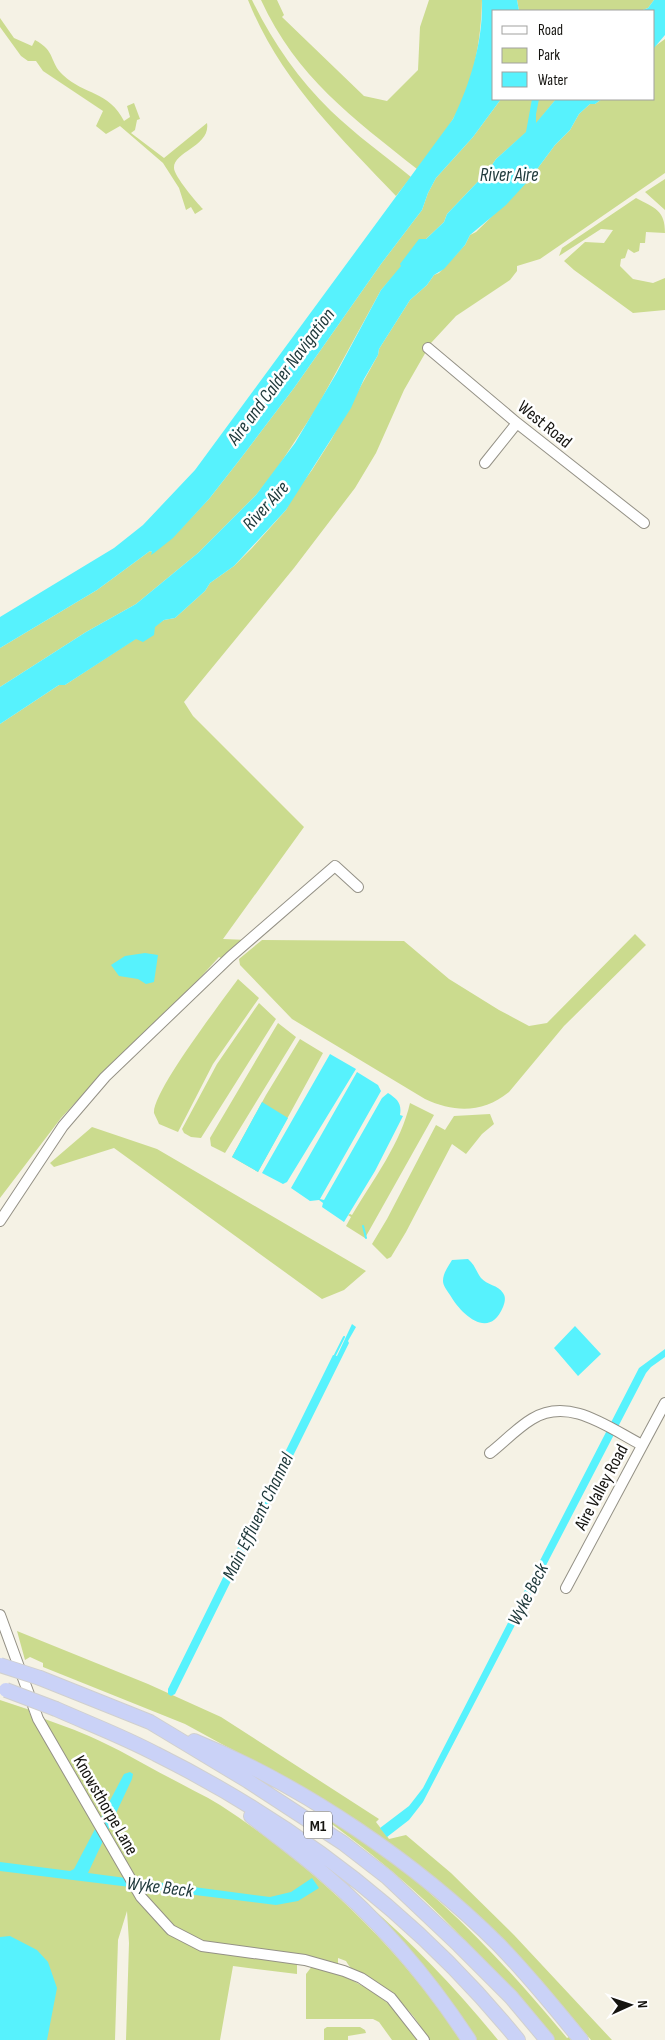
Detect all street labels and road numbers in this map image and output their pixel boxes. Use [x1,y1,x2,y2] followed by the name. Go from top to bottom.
[513,396,576,453] street label: West Road
[570,1441,633,1535] street label: Aire Valley Road
[69,1752,143,1859] street label: Knowsthorpe Lane
[304,1812,332,1838] road number: M1

